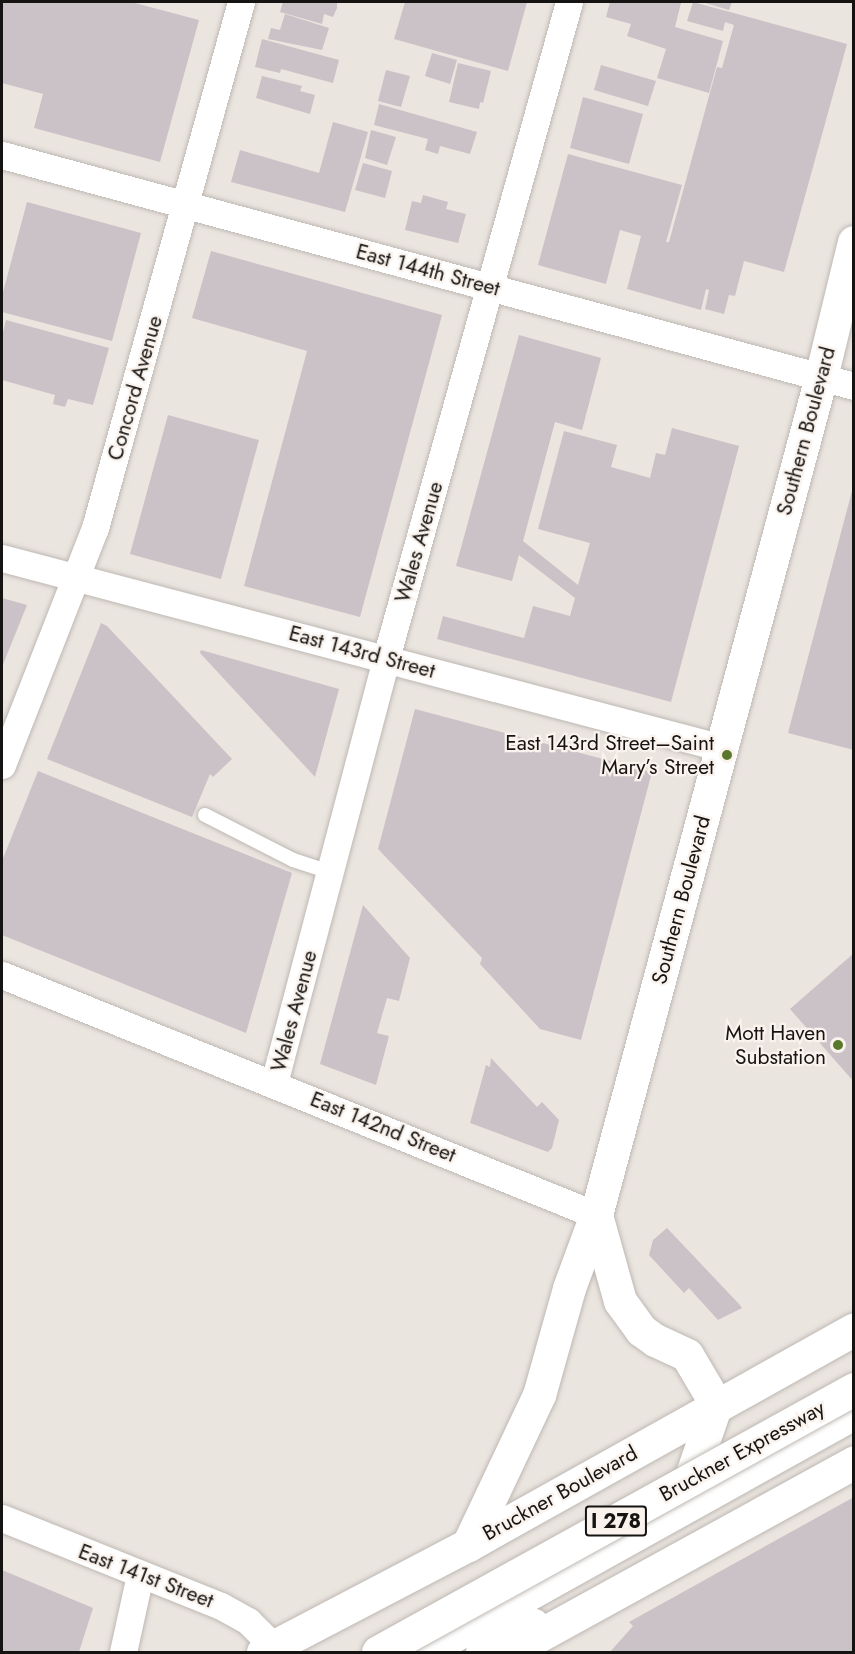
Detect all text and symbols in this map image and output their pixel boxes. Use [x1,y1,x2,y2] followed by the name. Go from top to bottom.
[353,239,503,301] street label: East 144th Street
[102,313,168,463] street label: Concord Avenue
[771,344,841,518] street label: Southern Boulevard
[390,479,448,605] street label: Wales Avenue
[286,620,438,684] street label: East 143rd Street
[505,730,714,780] place label: East 143rd Street–Saint Mary’s Street
[718,746,736,764] marker: East 143rd Street–Saint Mary’s Street
[646,813,716,987] street label: Southern Boulevard
[266,948,322,1074] street label: Wales Avenue
[725,1020,826,1070] place label: Mott Haven Substation
[831,1038,845,1052] marker: Mott Haven Substation
[307,1086,459,1168] street label: East 142nd Street
[655,1395,829,1507] street label: Bruckner Expressway
[478,1440,642,1546] street label: Bruckner Boulevard
[584,1504,648,1538] road number: I 278
[75,1539,217,1613] street label: East 141st Street

